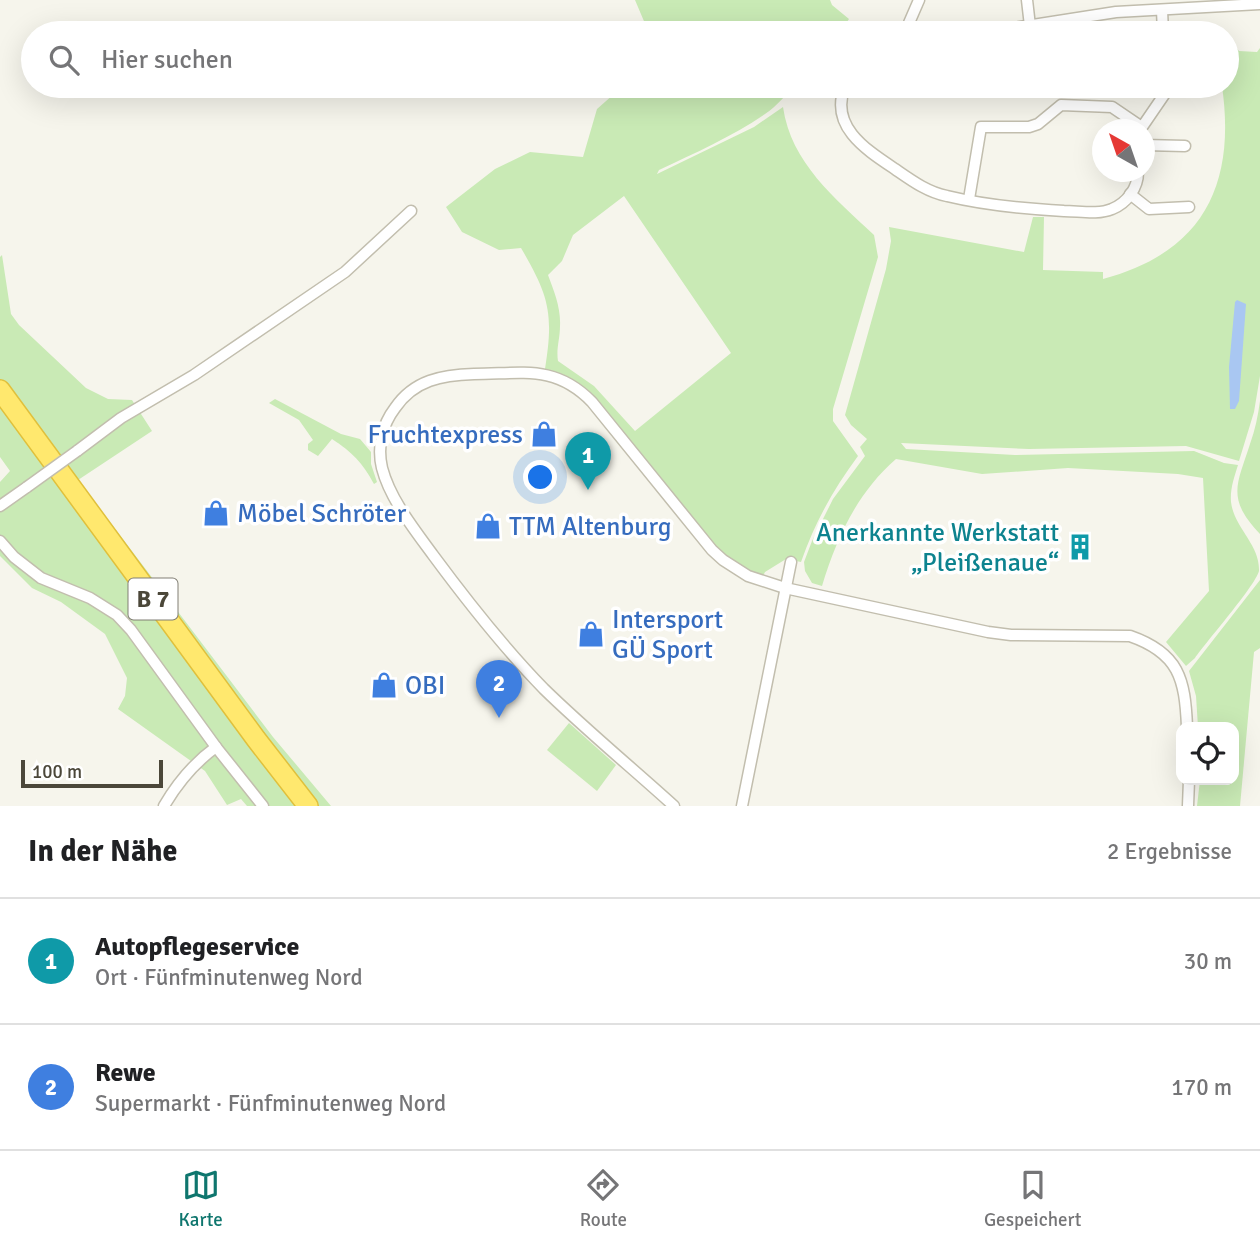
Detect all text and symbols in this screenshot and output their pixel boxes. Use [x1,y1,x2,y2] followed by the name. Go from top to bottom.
[21,21,1239,98] search box
[45,41,83,79] icon: search
[101,44,233,76] text: Hier suchen
[1092,119,1155,182] north arrow
[367,419,523,451] place label: Fruchtexpress
[529,419,559,449] shop icon: Fruchtexpress
[565,432,611,490] pin: 1
[523,460,557,494] your location
[201,498,231,528] shop icon: Möbel Schröter
[237,498,407,530] place label: Möbel Schröter
[473,511,503,541] shop icon: TTM Altenburg
[509,511,672,543] place label: TTM Altenburg
[816,517,1059,579] place label: Anerkannte Werkstatt „Pleißenaue“
[1065,532,1095,562] building icon: Anerkannte Werkstatt „Pleißenaue“
[128,578,178,620] road number: B 7
[612,604,723,666] place label: Intersport GÜ Sport
[576,619,606,649] shop icon: Intersport GÜ Sport
[476,660,522,718] pin: 2
[369,670,399,700] shop icon: OBI
[405,670,445,702] place label: OBI
[1176,722,1239,785] map controls
[1176,722,1239,785] button: locate
[21,757,163,789] scale bar
[32,760,82,784] text: 100 m
[28,833,177,870] text: In der Nähe
[1107,837,1232,866] text: 2 Ergebnisse
[95,931,299,963] text: Autopflegeservice
[45,947,57,976] text: 1
[1184,947,1232,976] text: 30 m
[95,963,363,992] text: Ort · Fünfminutenweg Nord
[95,1057,156,1089] text: Rewe
[45,1073,57,1102] text: 2
[1171,1073,1232,1102] text: 170 m
[95,1089,446,1118] text: Supermarkt · Fünfminutenweg Nord
[178,1166,223,1232] tab: Karte
[580,1166,627,1232] tab: Route
[984,1166,1082,1232] tab: Gespeichert

